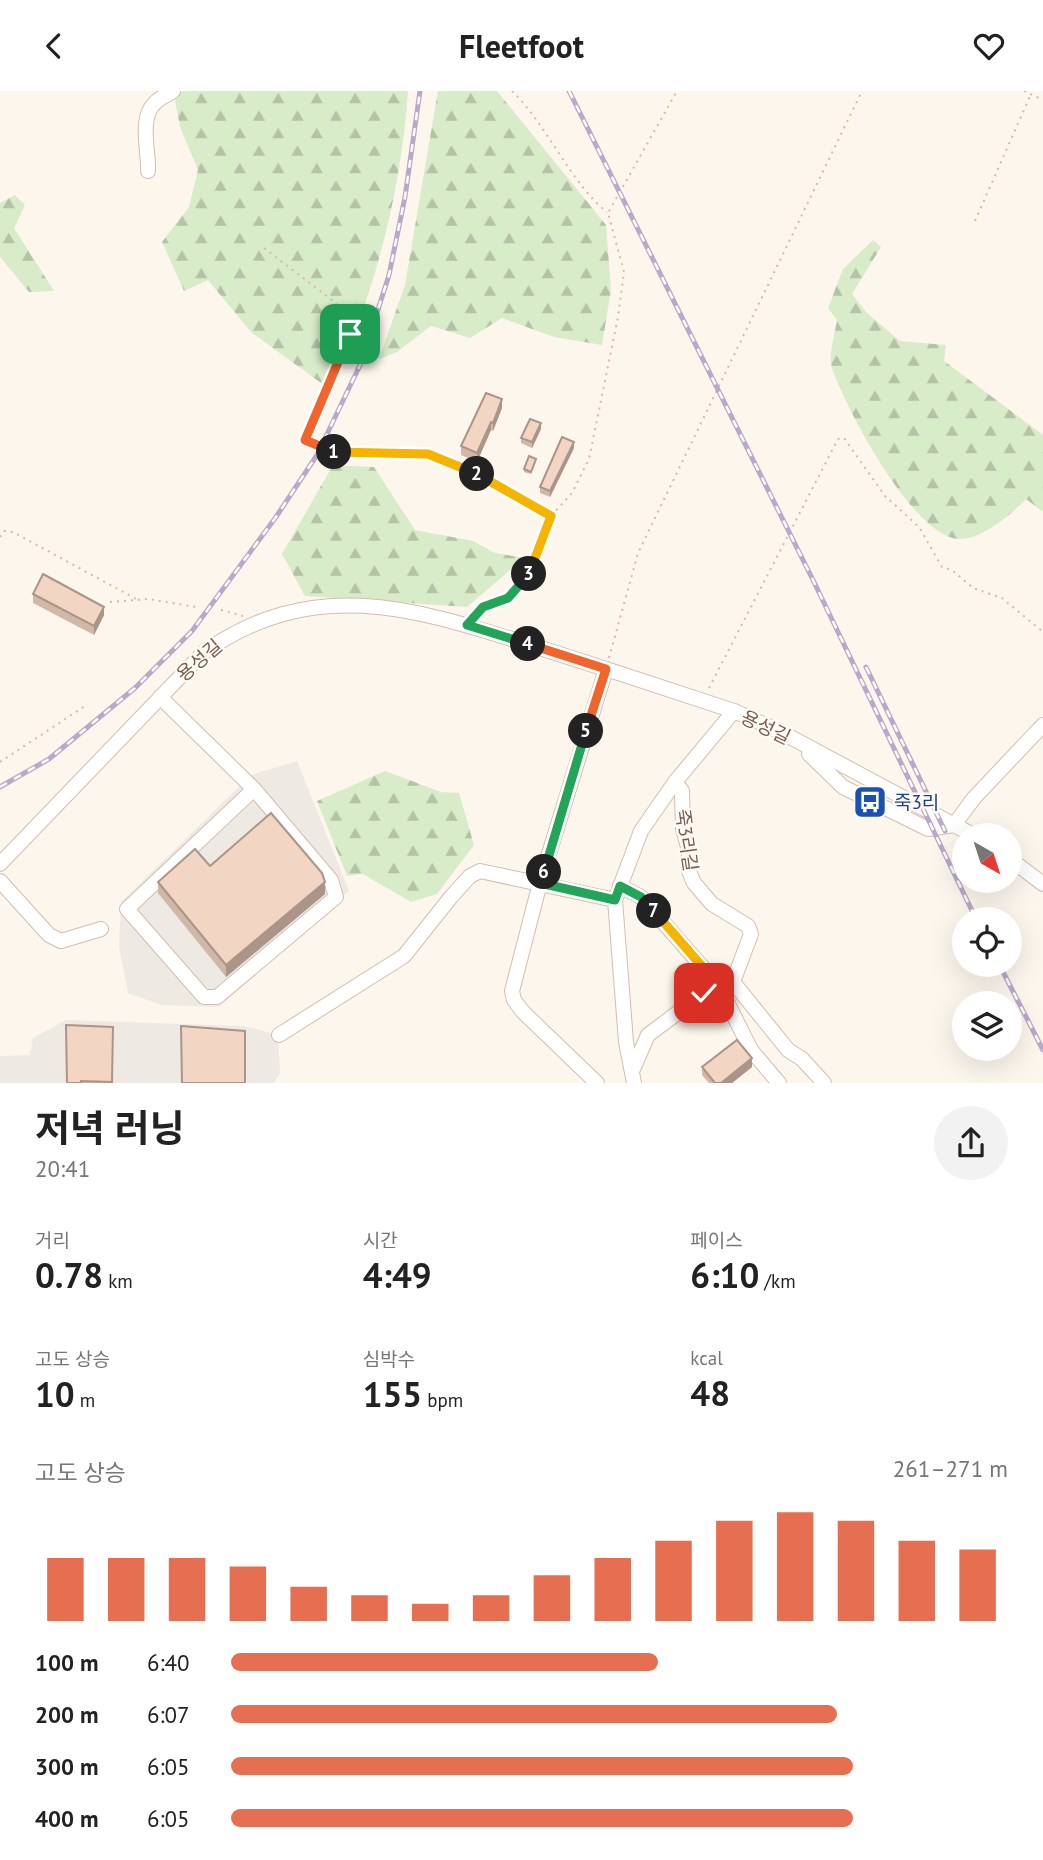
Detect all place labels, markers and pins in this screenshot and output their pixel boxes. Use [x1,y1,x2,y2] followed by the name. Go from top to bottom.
[320,304,380,364] pin
[316,435,352,469] pin: 1
[460,457,494,491] pin: 2
[512,557,546,591] pin: 3
[510,627,546,661] pin: 4
[568,713,604,749] pin: 5
[851,783,889,821] bus stop icon: 죽3리
[894,790,939,814] place label: 죽3리
[526,855,562,889] pin: 6
[636,893,672,929] pin: 7
[674,963,734,1023] pin

